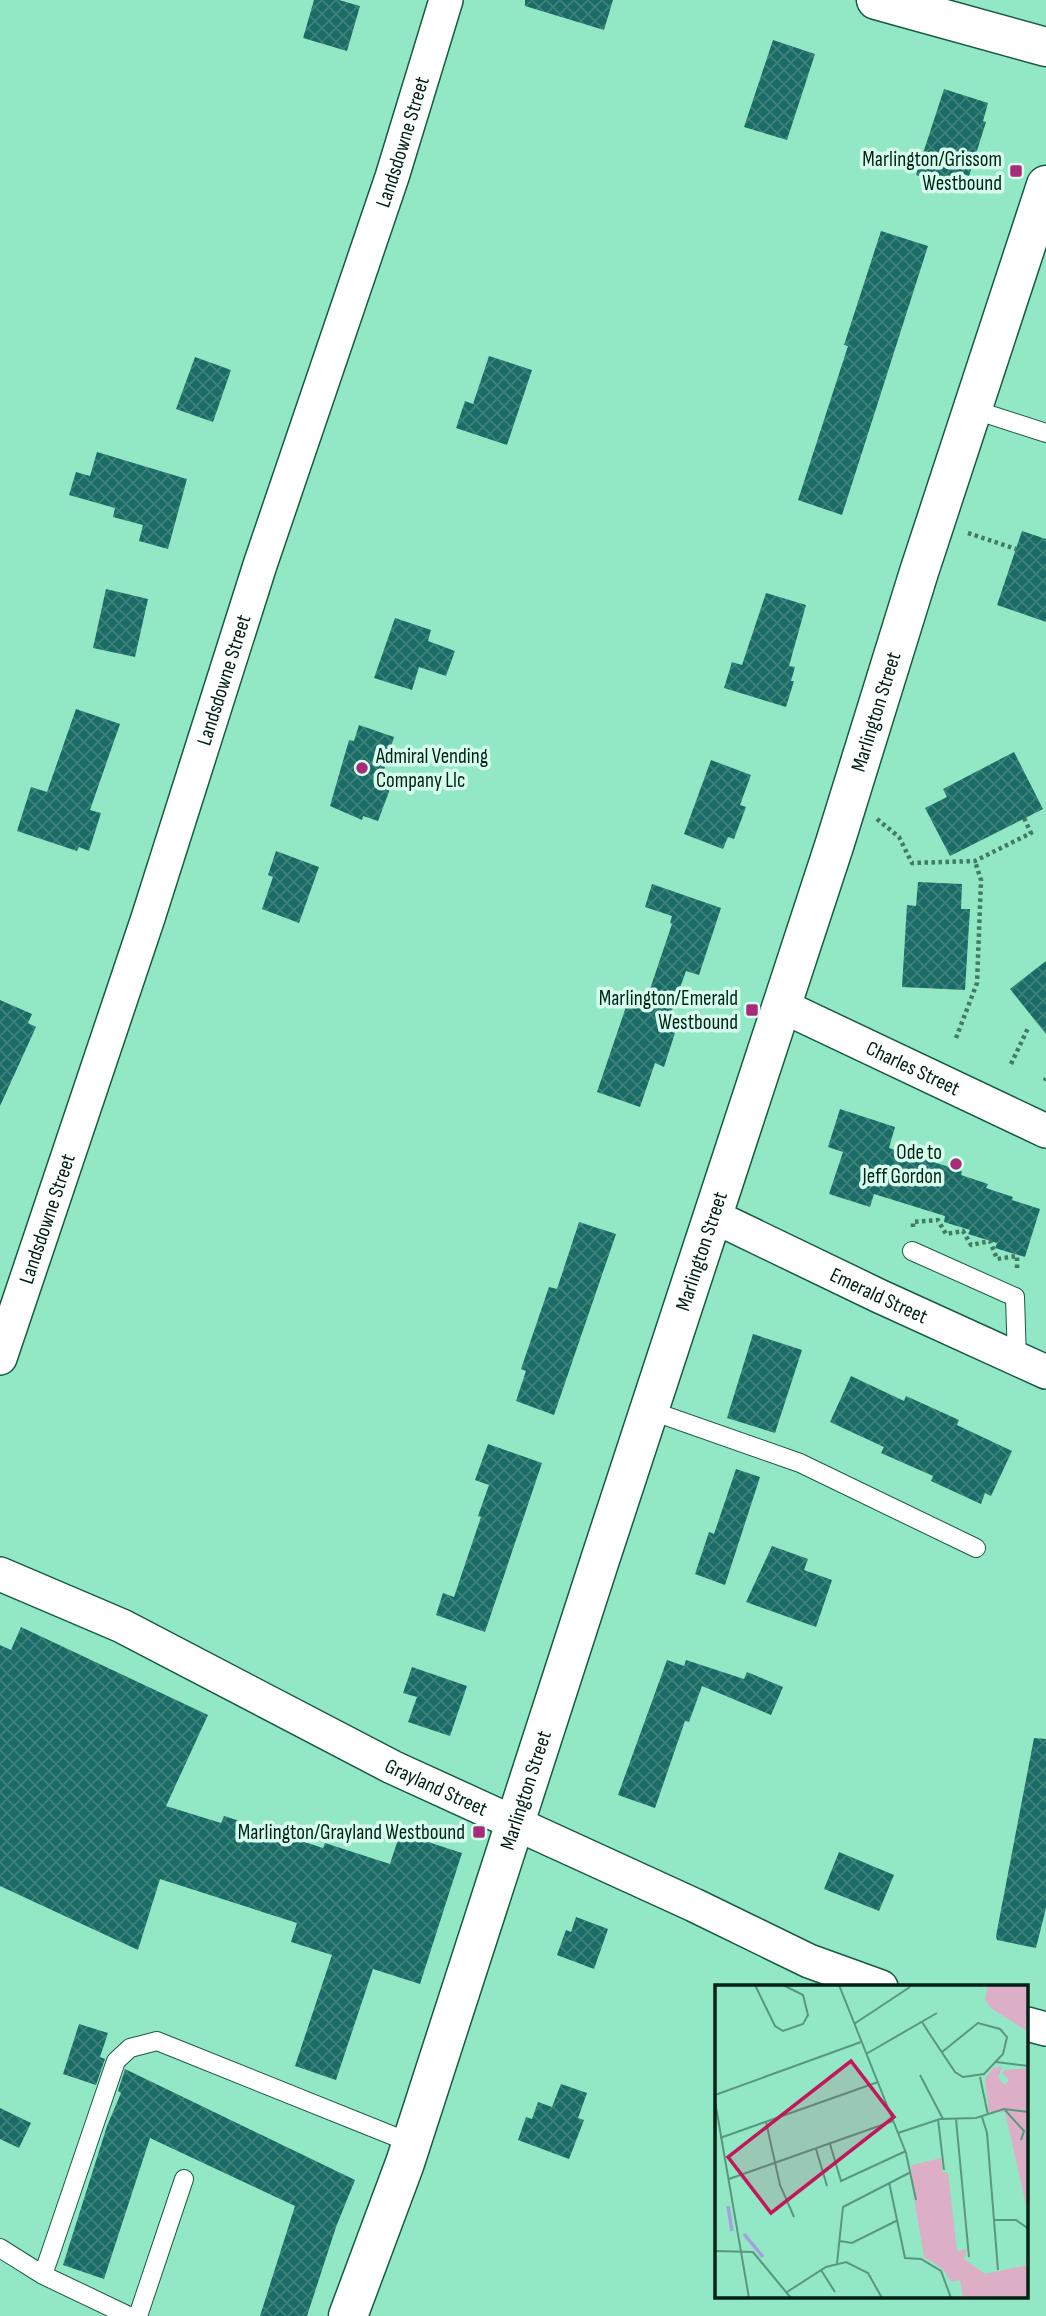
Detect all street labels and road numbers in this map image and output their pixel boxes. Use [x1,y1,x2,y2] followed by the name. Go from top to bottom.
[371,74,435,211] street label: Landsdowne Street
[192,612,256,748] street label: Landsdowne Street
[846,649,906,775] street label: Marlington Street
[862,1036,964,1101] street label: Charles Street
[14,1151,81,1287] street label: Landsdowne Street
[671,1189,733,1314] street label: Marlington Street
[826,1262,931,1329] street label: Emerald Street
[495,1728,557,1853] street label: Marlington Street
[381,1754,491,1822] street label: Grayland Street

